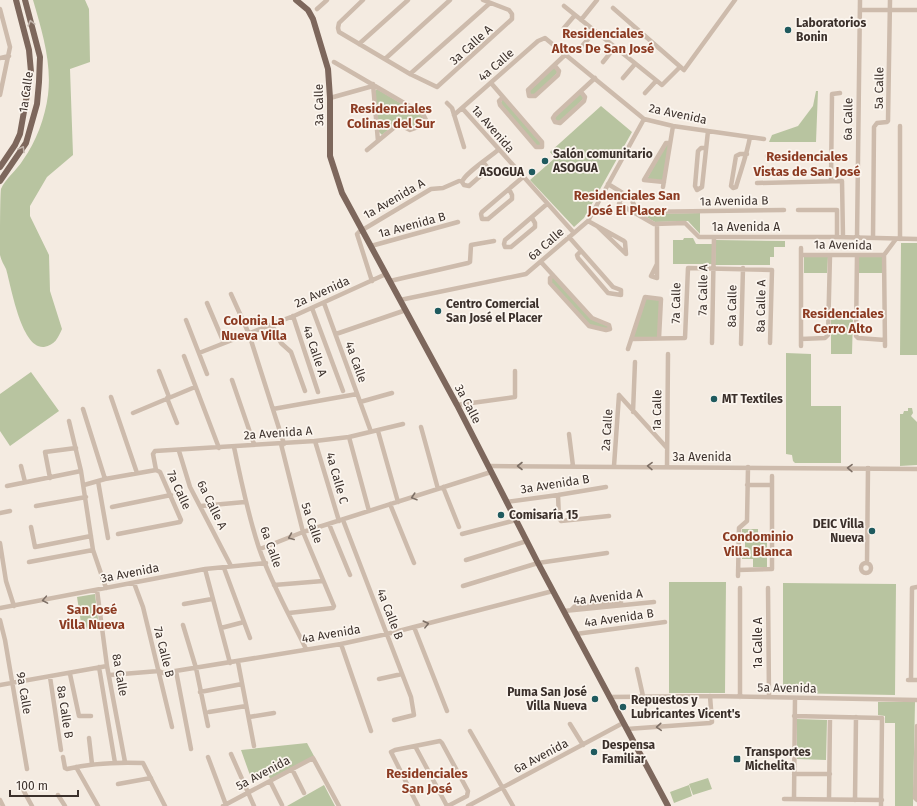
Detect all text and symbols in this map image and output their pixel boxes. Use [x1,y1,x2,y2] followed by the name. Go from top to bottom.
[796,16,866,44] place label: Laboratorios Bonin
[27,19,36,26] one-way arrow
[447,22,495,68] street label: 3a Calle A
[783,25,793,35] marker: Laboratorios Bonin
[551,26,654,56] district label: Residenciales Altos De San José
[475,46,517,84] street label: 4a Calle
[872,67,886,109] street label: 5a Calle
[16,71,36,113] street label: 1a Calle
[312,84,326,126] street label: 3a Calle
[841,98,855,140] street label: 6a Calle
[347,101,436,131] district label: Residenciales Colinas del Sur
[648,101,708,127] street label: 2a Avenida
[469,102,517,156] street label: 1a Avenida
[18,146,25,153] one-way arrow
[552,147,653,175] place label: Salón comunitario ASOGUA
[753,149,860,179] district label: Residenciales Vistas de San José
[540,156,550,166] marker: Salón comunitario ASOGUA
[478,165,525,179] place label: ASOGUA
[527,167,537,177] marker: ASOGUA
[361,176,427,222] street label: 1a Avenida A
[574,188,680,218] district label: Residenciales San José El Placer
[699,193,769,209] street label: 1a Avenida B
[377,209,447,241] street label: 1a Avenida B
[712,220,780,234] street label: 1a Avenida A
[525,225,567,263] street label: 6a Calle
[814,237,872,253] street label: 1a Avenida
[696,264,710,316] street label: 7a Calle A
[292,274,352,310] street label: 2a Avenida
[754,279,768,333] street label: 8a Calle A
[669,282,683,324] street label: 7a Calle
[725,284,739,328] street label: 8a Calle
[446,297,543,325] place label: Centro Comercial San José el Placer
[433,306,443,316] marker: Centro Comercial San José el Placer
[802,306,885,336] district label: Residenciales Cerro Alto
[221,313,287,343] district label: Colonia La Nueva Villa
[300,324,330,378] street label: 4a Calle A
[342,340,370,384] street label: 4a Calle
[452,382,484,426] street label: 3a Calle
[650,389,664,431] street label: 1a Calle
[722,392,783,406] place label: MT Textiles
[709,394,719,404] marker: MT Textiles
[599,409,615,451] street label: 2a Calle
[243,424,313,442] street label: 2a Avenida A
[672,450,732,464] street label: 3a Avenida
[323,451,351,505] street label: 4a Calle C
[517,462,523,470] one-way arrow
[647,462,653,471] one-way arrow
[847,464,853,472] one-way arrow
[164,468,194,512] street label: 7a Calle
[520,472,590,496] street label: 3a Avenida B
[194,478,230,532] street label: 6a Calle A
[411,492,418,500] one-way arrow
[299,501,325,545] street label: 5a Calle
[509,508,579,522] place label: Comisaría 15
[496,510,506,520] marker: Comisaría 15
[813,517,864,545] place label: DEIC Villa Nueva
[257,525,285,569] street label: 6a Calle
[867,526,877,536] marker: DEIC Villa Nueva
[722,529,794,559] district label: Condominio Villa Blanca
[287,533,294,541] one-way arrow
[100,560,160,586] street label: 3a Avenida
[573,586,643,608] street label: 4a Avenida A
[374,587,406,641] street label: 4a Calle B
[42,595,48,604] one-way arrow
[58,602,125,632] district label: San José Villa Nueva
[583,606,655,630] street label: 4a Avenida B
[751,617,765,669] street label: 1a Calle A
[422,620,429,629] one-way arrow
[300,622,362,646] street label: 4a Avenida
[151,625,177,679] street label: 7a Calle B
[109,653,131,697] street label: 8a Calle
[13,671,35,715] street label: 9a Calle
[757,680,817,696] street label: 5a Avenida
[54,685,76,739] street label: 8a Calle B
[507,685,587,713] place label: Puma San José Villa Nueva
[631,693,740,721] place label: Repuestos y Lubricantes Vicent's
[590,694,600,704] marker: Puma San José Villa Nueva
[618,702,628,712] marker: Repuestos y Lubricantes Vicent's
[656,722,662,731] one-way arrow
[511,736,571,776] street label: 6a Avenida
[602,738,656,766] place label: Despensa Familiar
[745,745,811,773] place label: Transportes Michelita
[589,747,599,757] marker: Despensa Familiar
[234,753,292,793] street label: 5a Avenida
[732,754,742,764] marker: Transportes Michelita
[386,766,469,796] district label: Residenciales San José
[10,772,78,798] scale bar
[16,779,48,793] text: 100 m

